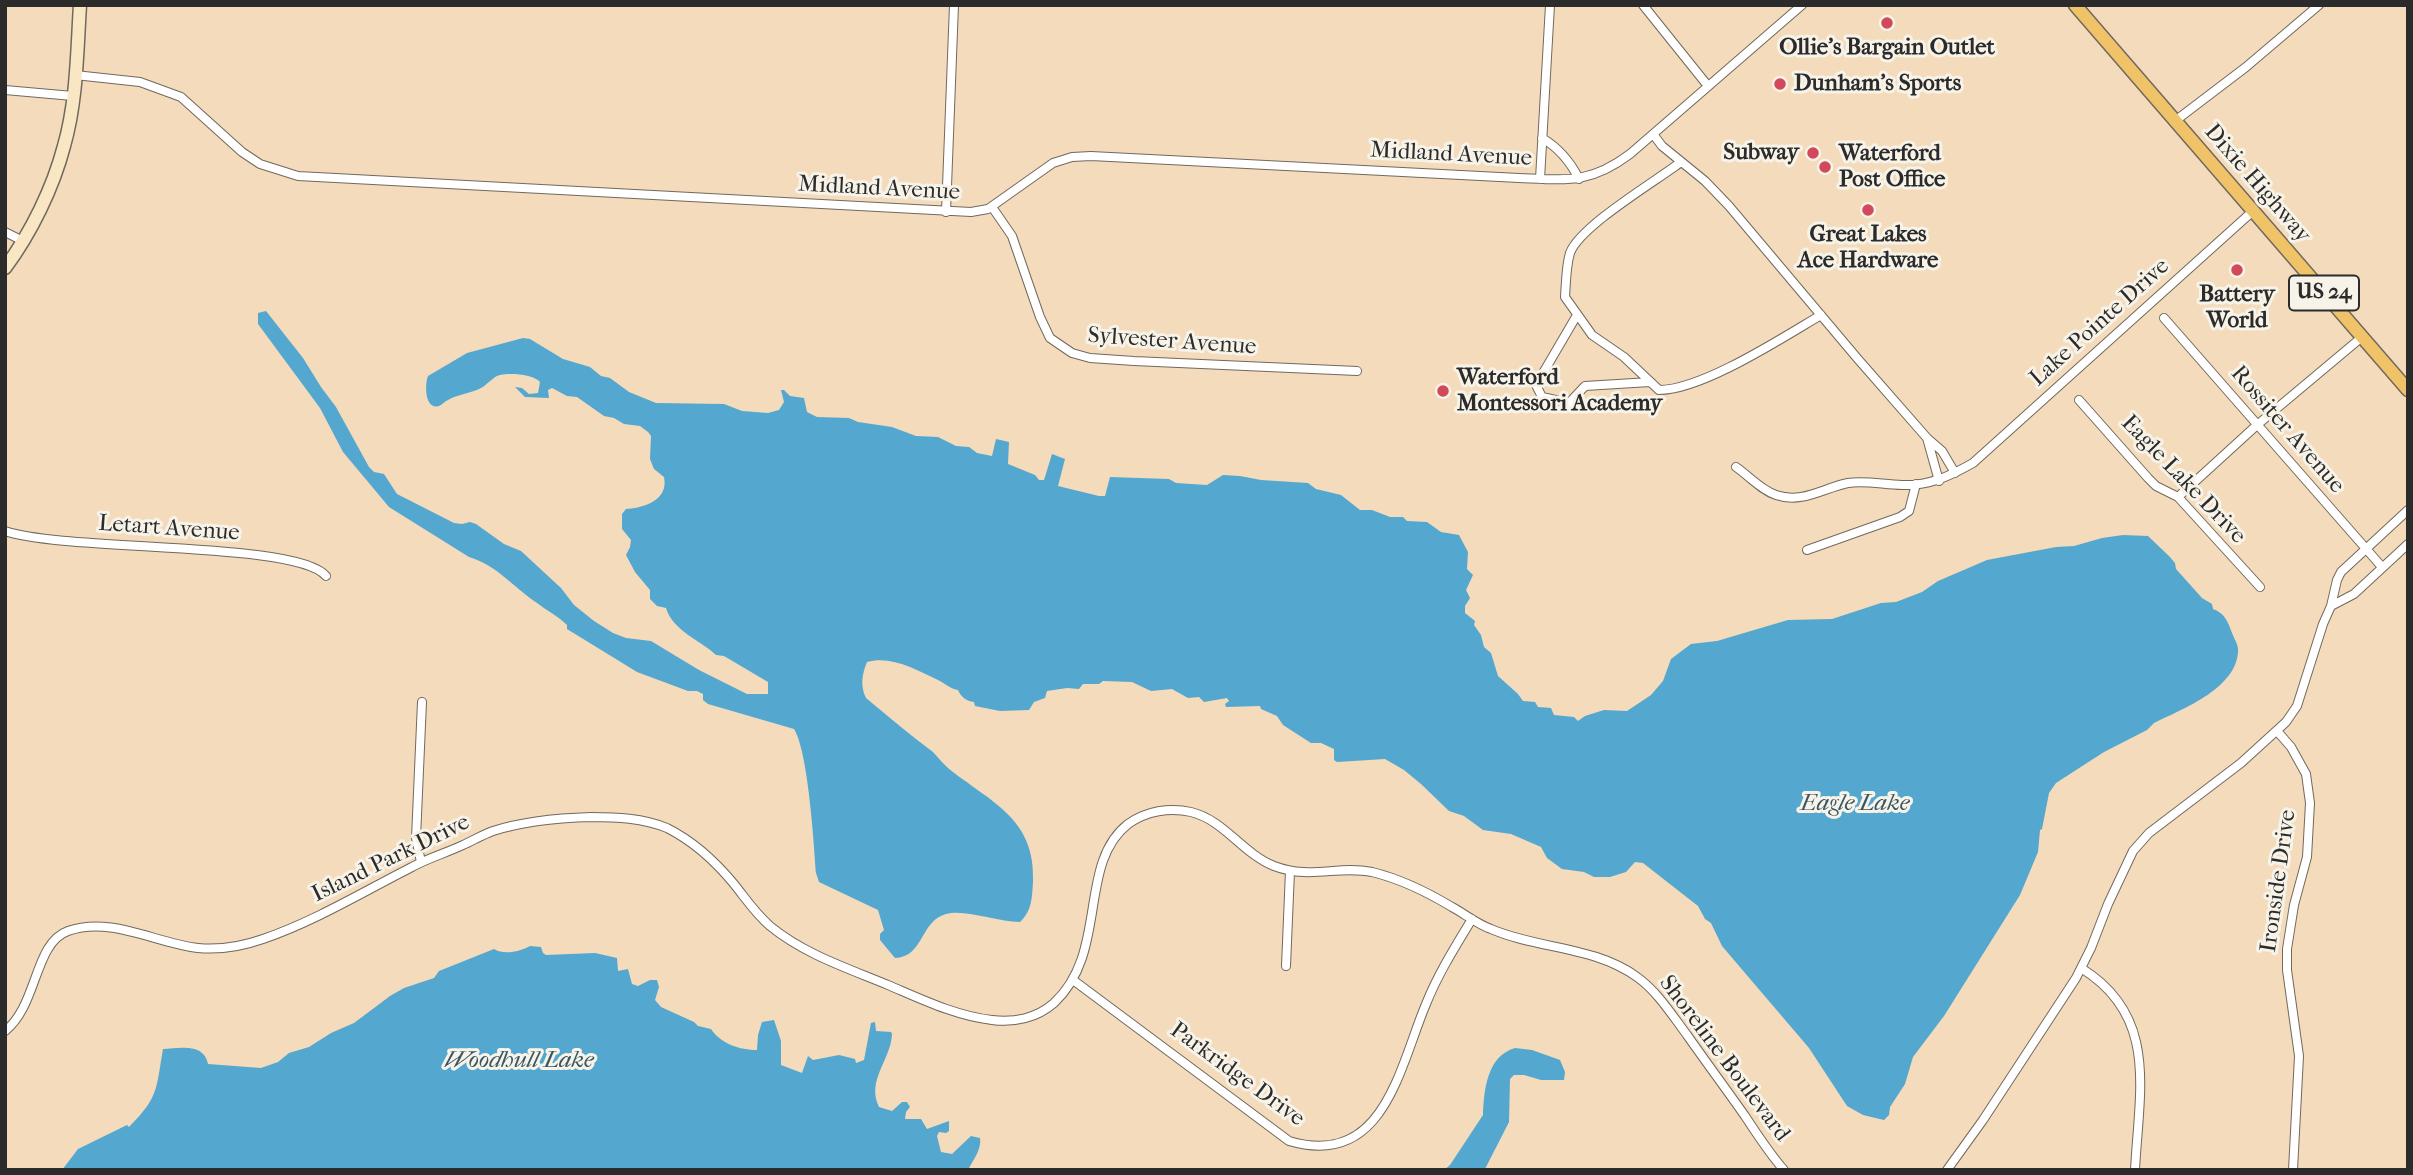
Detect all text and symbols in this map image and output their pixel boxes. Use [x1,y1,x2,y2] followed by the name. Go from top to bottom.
[1879,15,1895,31] marker: Ollie's Bargain Outlet
[1779,34,1995,62] place label: Ollie's Bargain Outlet
[1794,70,1961,98] place label: Dunham's Sports
[1772,76,1788,92] marker: Dunham's Sports
[2198,119,2316,249] street label: Dixie Highway
[1369,137,1533,173] street label: Midland Avenue
[1723,139,1799,167] place label: Subway
[1839,140,1945,194] place label: Waterford Post Office
[1805,145,1821,161] marker: Subway
[1817,159,1833,175] marker: Waterford Post Office
[797,171,961,207] street label: Midland Avenue
[1860,202,1876,218] marker: Great Lakes Ace Hardware
[1798,221,1938,275] place label: Great Lakes Ace Hardware
[2025,253,2175,393] street label: Lake Pointe Drive
[2229,262,2245,278] marker: Battery World
[2289,276,2359,310] road number: US 24
[2199,281,2275,335] place label: Battery World
[1087,322,1257,362] street label: Sylvester Avenue
[2224,360,2350,500] street label: Rossiter Avenue
[1457,364,1662,418] place label: Waterford Montessori Academy
[1435,383,1451,399] marker: Waterford Montessori Academy
[2115,410,2251,550] street label: Eagle Lake Drive
[97,510,241,548] street label: Letart Avenue
[1801,790,1909,818] water label: Eagle Lake
[2255,808,2303,954] street label: Ironside Drive
[308,809,474,909] street label: Island Park Drive
[1653,971,1795,1147] street label: Shoreline Boulevard
[1164,1017,1310,1133] street label: Parkridge Drive
[444,1047,594,1075] water label: Woodhull Lake

